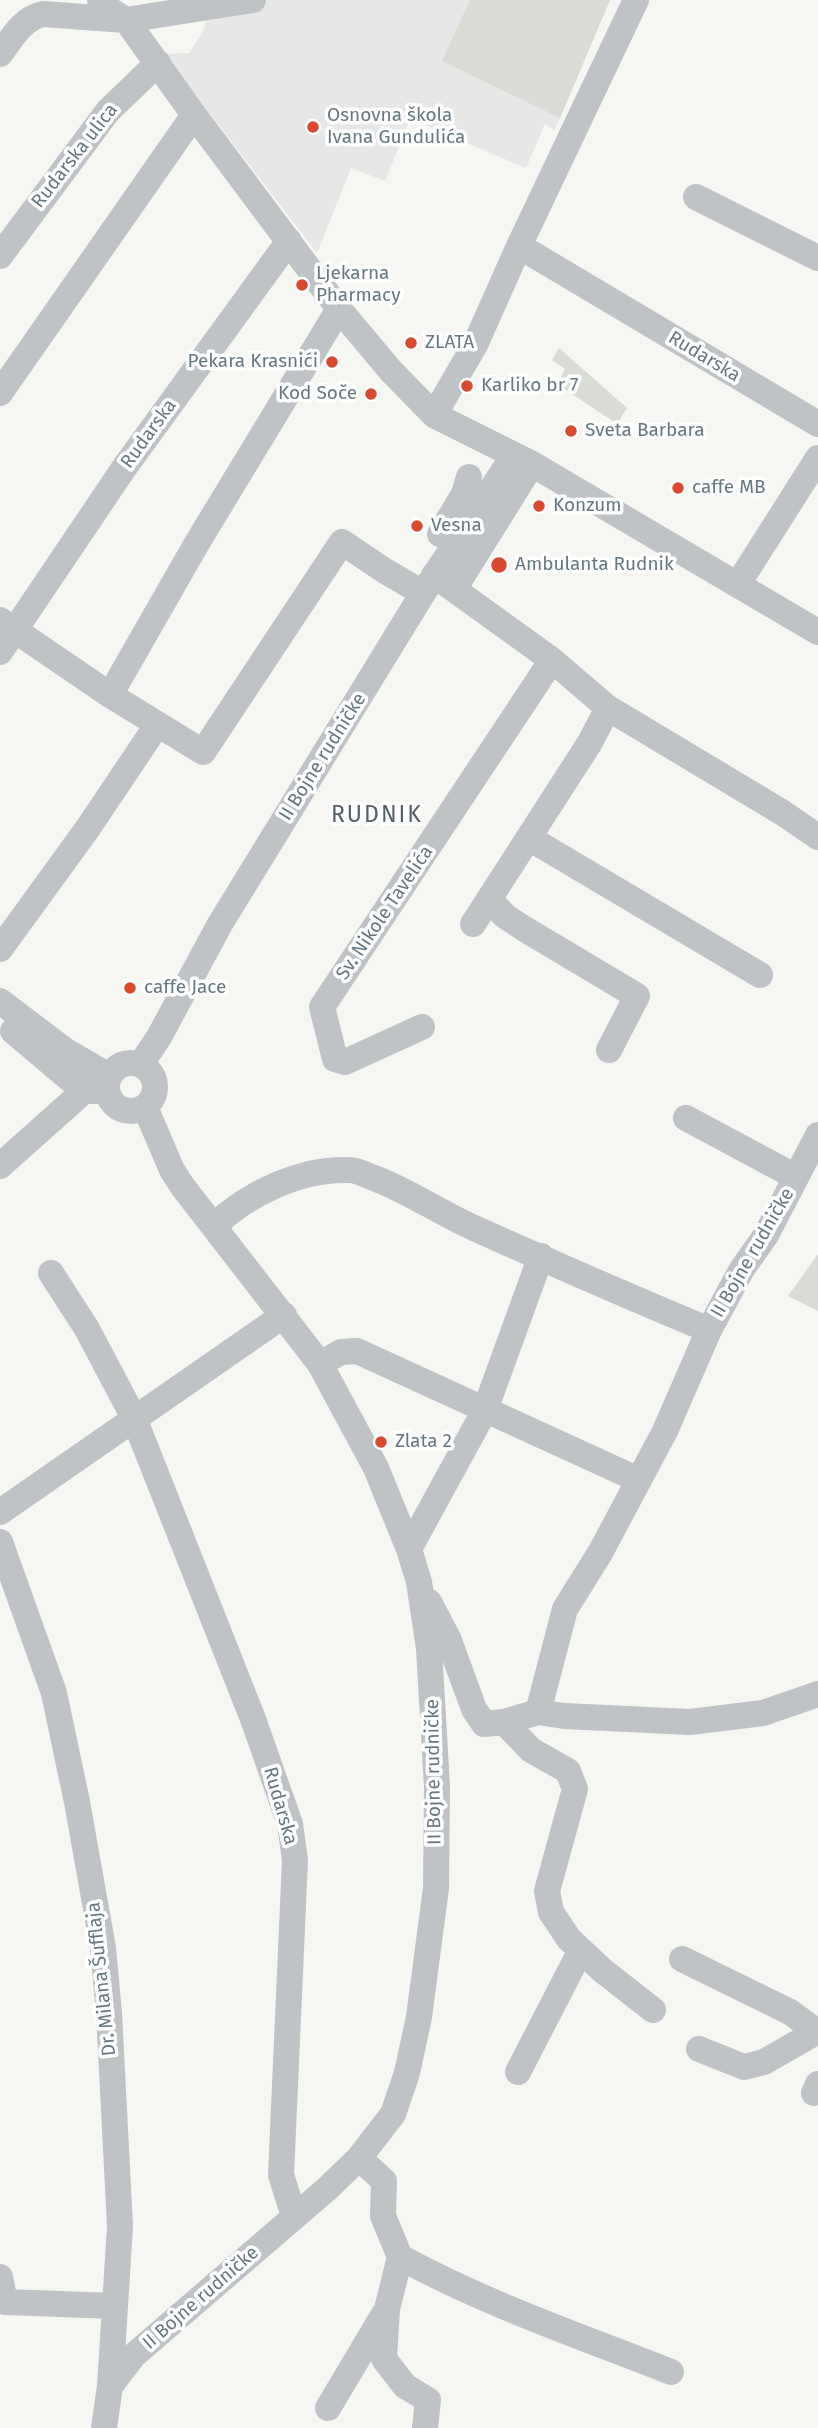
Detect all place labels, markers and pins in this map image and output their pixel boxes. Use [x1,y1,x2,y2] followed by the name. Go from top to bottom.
[327,105,465,149] place label: Osnovna škola Ivana Gundulića
[305,119,321,135] marker: Osnovna škola Ivana Gundulića
[316,263,401,307] place label: Ljekarna Pharmacy
[294,277,310,293] marker: Ljekarna Pharmacy
[425,332,474,354] place label: ZLATA
[403,335,419,351] marker: ZLATA
[188,351,318,373] place label: Pekara Krasnići
[324,354,340,370] marker: Pekara Krasnići
[481,375,578,397] place label: Karliko br 7
[459,378,475,394] marker: Karliko br 7
[278,383,357,405] place label: Kod Soče
[363,386,379,402] marker: Kod Soče
[585,420,705,442] place label: Sveta Barbara
[563,423,579,439] marker: Sveta Barbara
[692,477,765,499] place label: caffe MB
[670,480,686,496] marker: caffe MB
[553,495,622,517] place label: Konzum
[531,498,547,514] marker: Konzum
[431,515,482,537] place label: Vesna
[409,518,425,534] marker: Vesna
[515,554,674,576] place label: Ambulanta Rudnik
[489,555,509,575] marker: Ambulanta Rudnik
[144,977,226,999] place label: caffe Jace
[122,980,138,996] marker: caffe Jace
[395,1431,452,1453] place label: Zlata 2
[373,1434,389,1450] marker: Zlata 2

